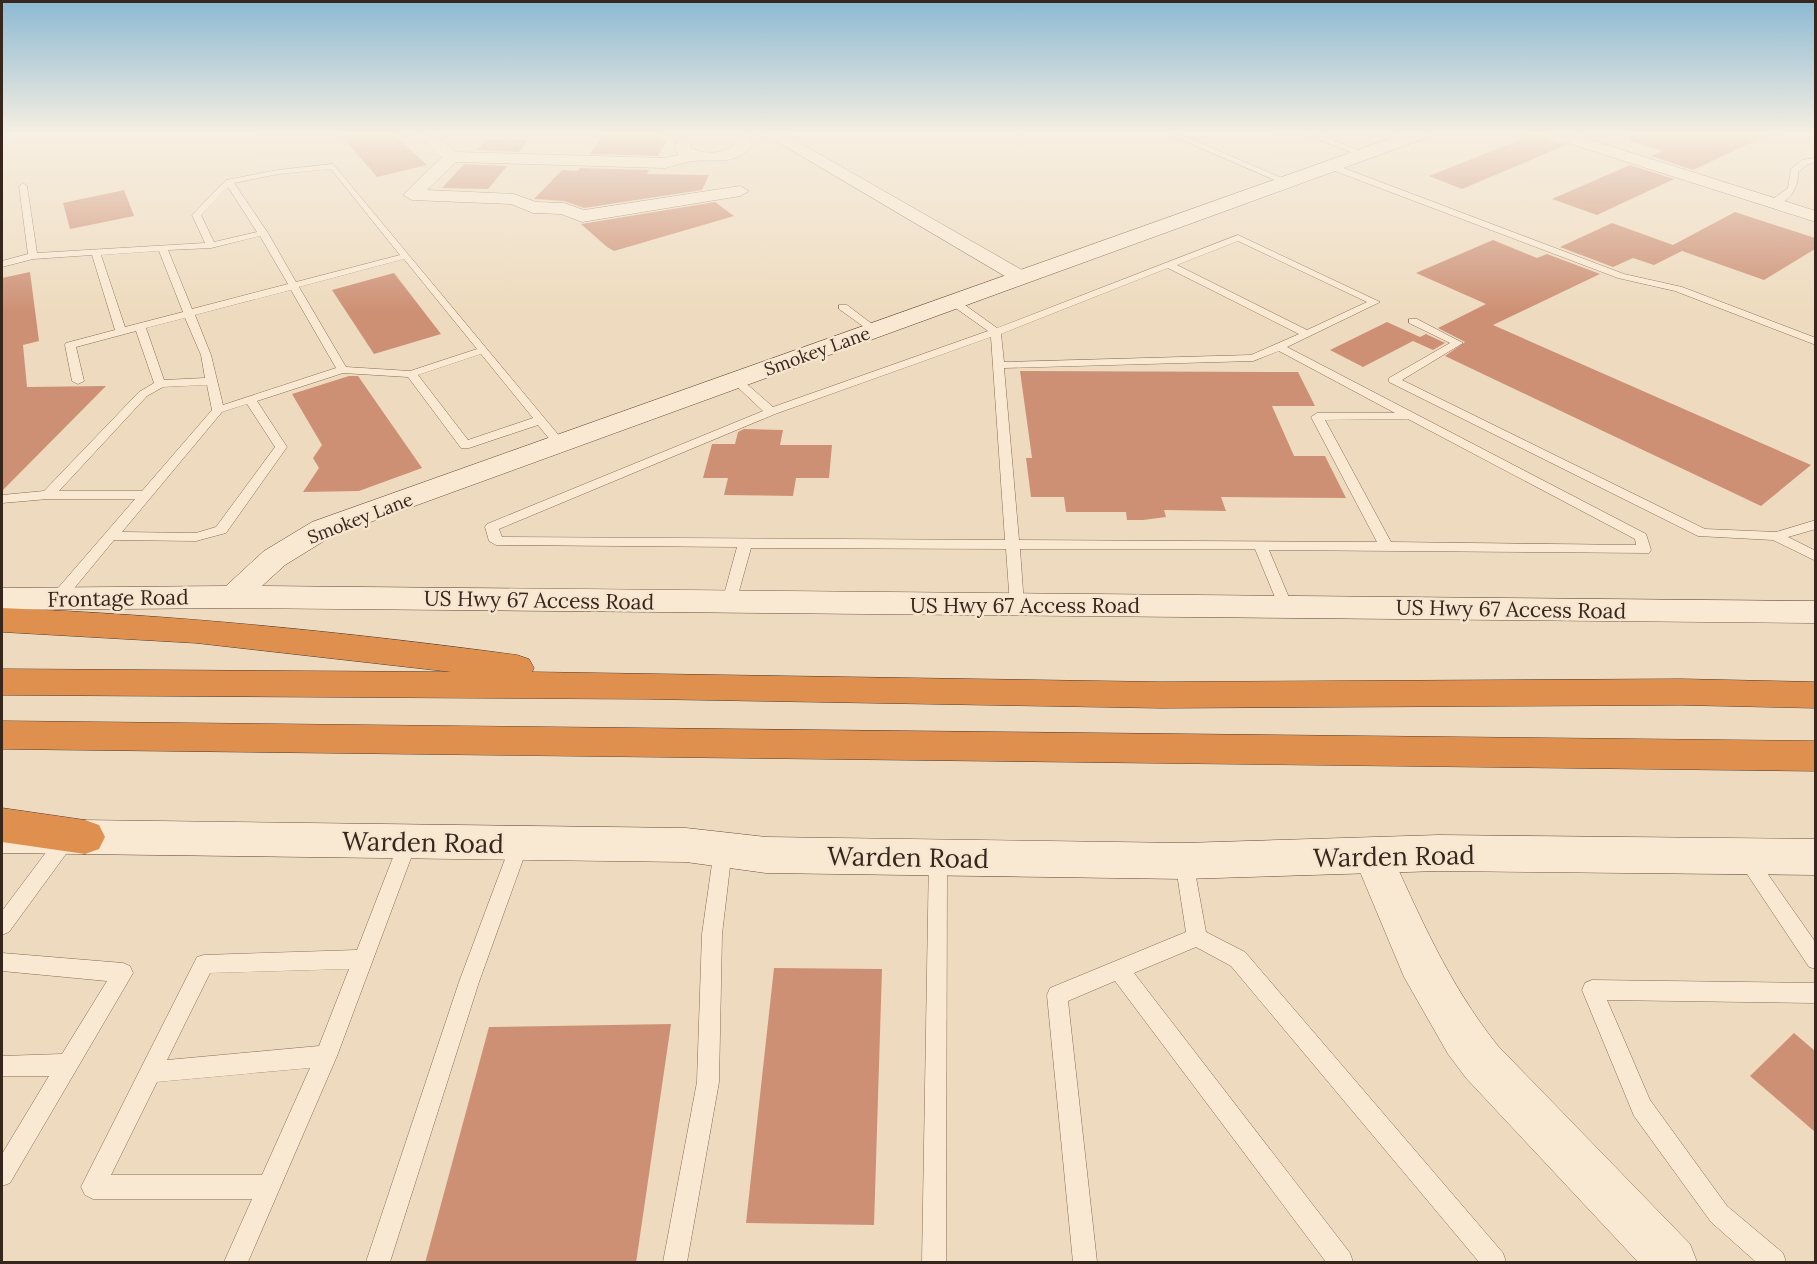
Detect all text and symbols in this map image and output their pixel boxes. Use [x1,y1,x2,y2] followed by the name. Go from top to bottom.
[761,321,873,381] street label: Smokey Lane
[304,487,416,549] street label: Smokey Lane
[47,583,189,613] street label: Frontage Road
[424,584,654,616] street label: US Hwy 67 Access Road
[910,592,1140,619] street label: US Hwy 67 Access Road
[1396,593,1626,625] street label: US Hwy 67 Access Road
[342,824,504,860] street label: Warden Road
[1313,838,1475,874] street label: Warden Road
[827,839,989,875] street label: Warden Road

